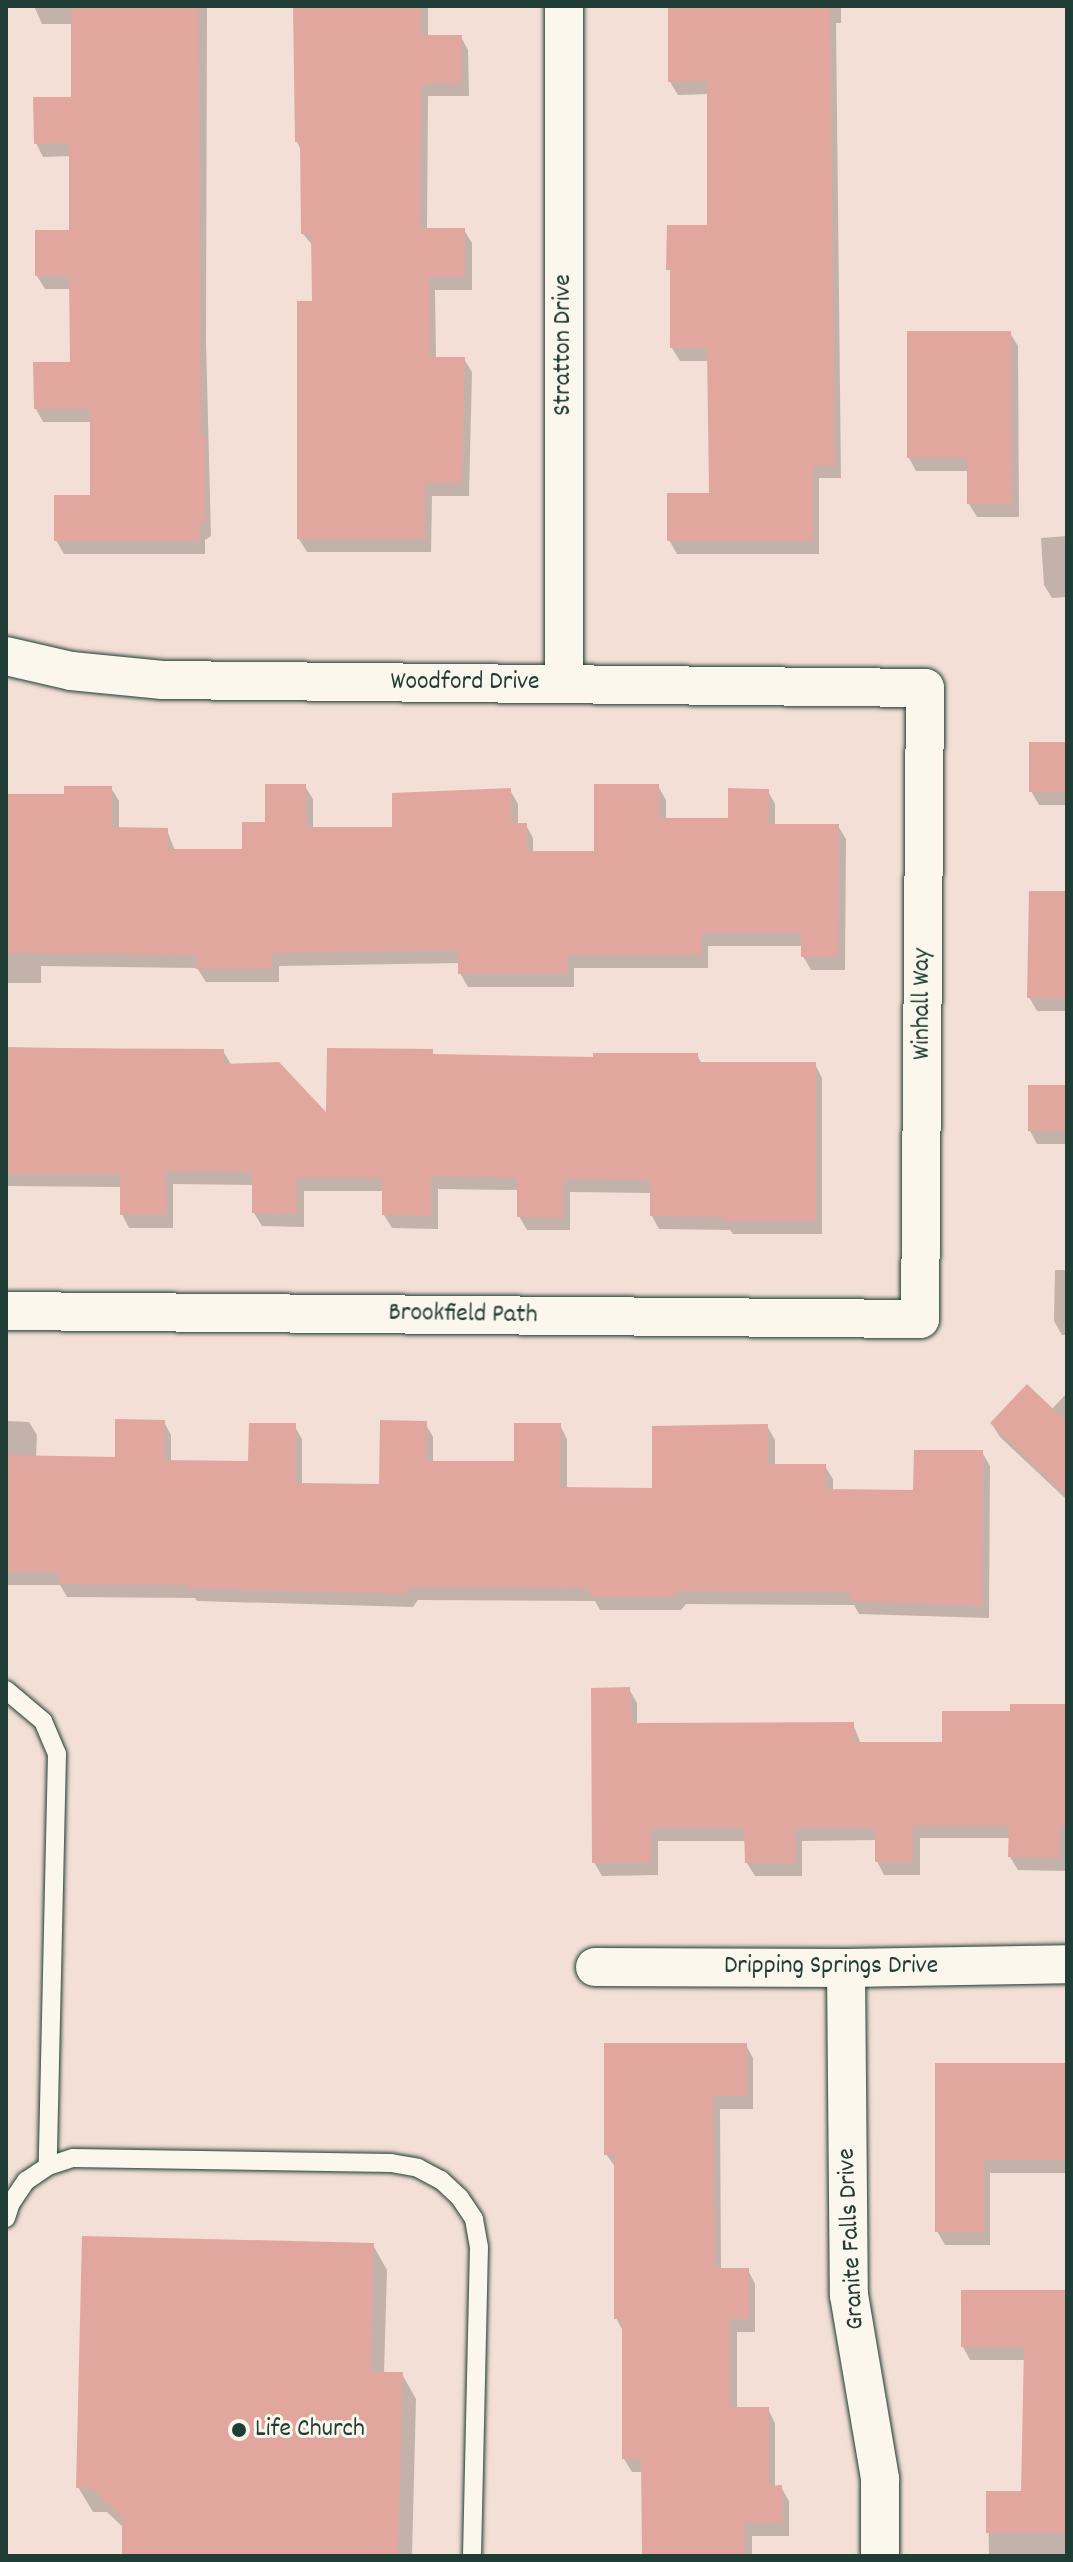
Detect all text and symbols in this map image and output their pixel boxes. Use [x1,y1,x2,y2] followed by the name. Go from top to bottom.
[548,274,580,416] street label: Stratton Drive
[391,667,539,699] street label: Woodford Drive
[907,948,939,1060] street label: Winhall Way
[388,1298,538,1332] street label: Brookfield Path
[724,1951,938,1983] street label: Dripping Springs Drive
[832,2147,872,2331] street label: Granite Falls Drive
[255,2414,365,2446] place label: Life Church
[230,2421,248,2439] marker: Life Church

